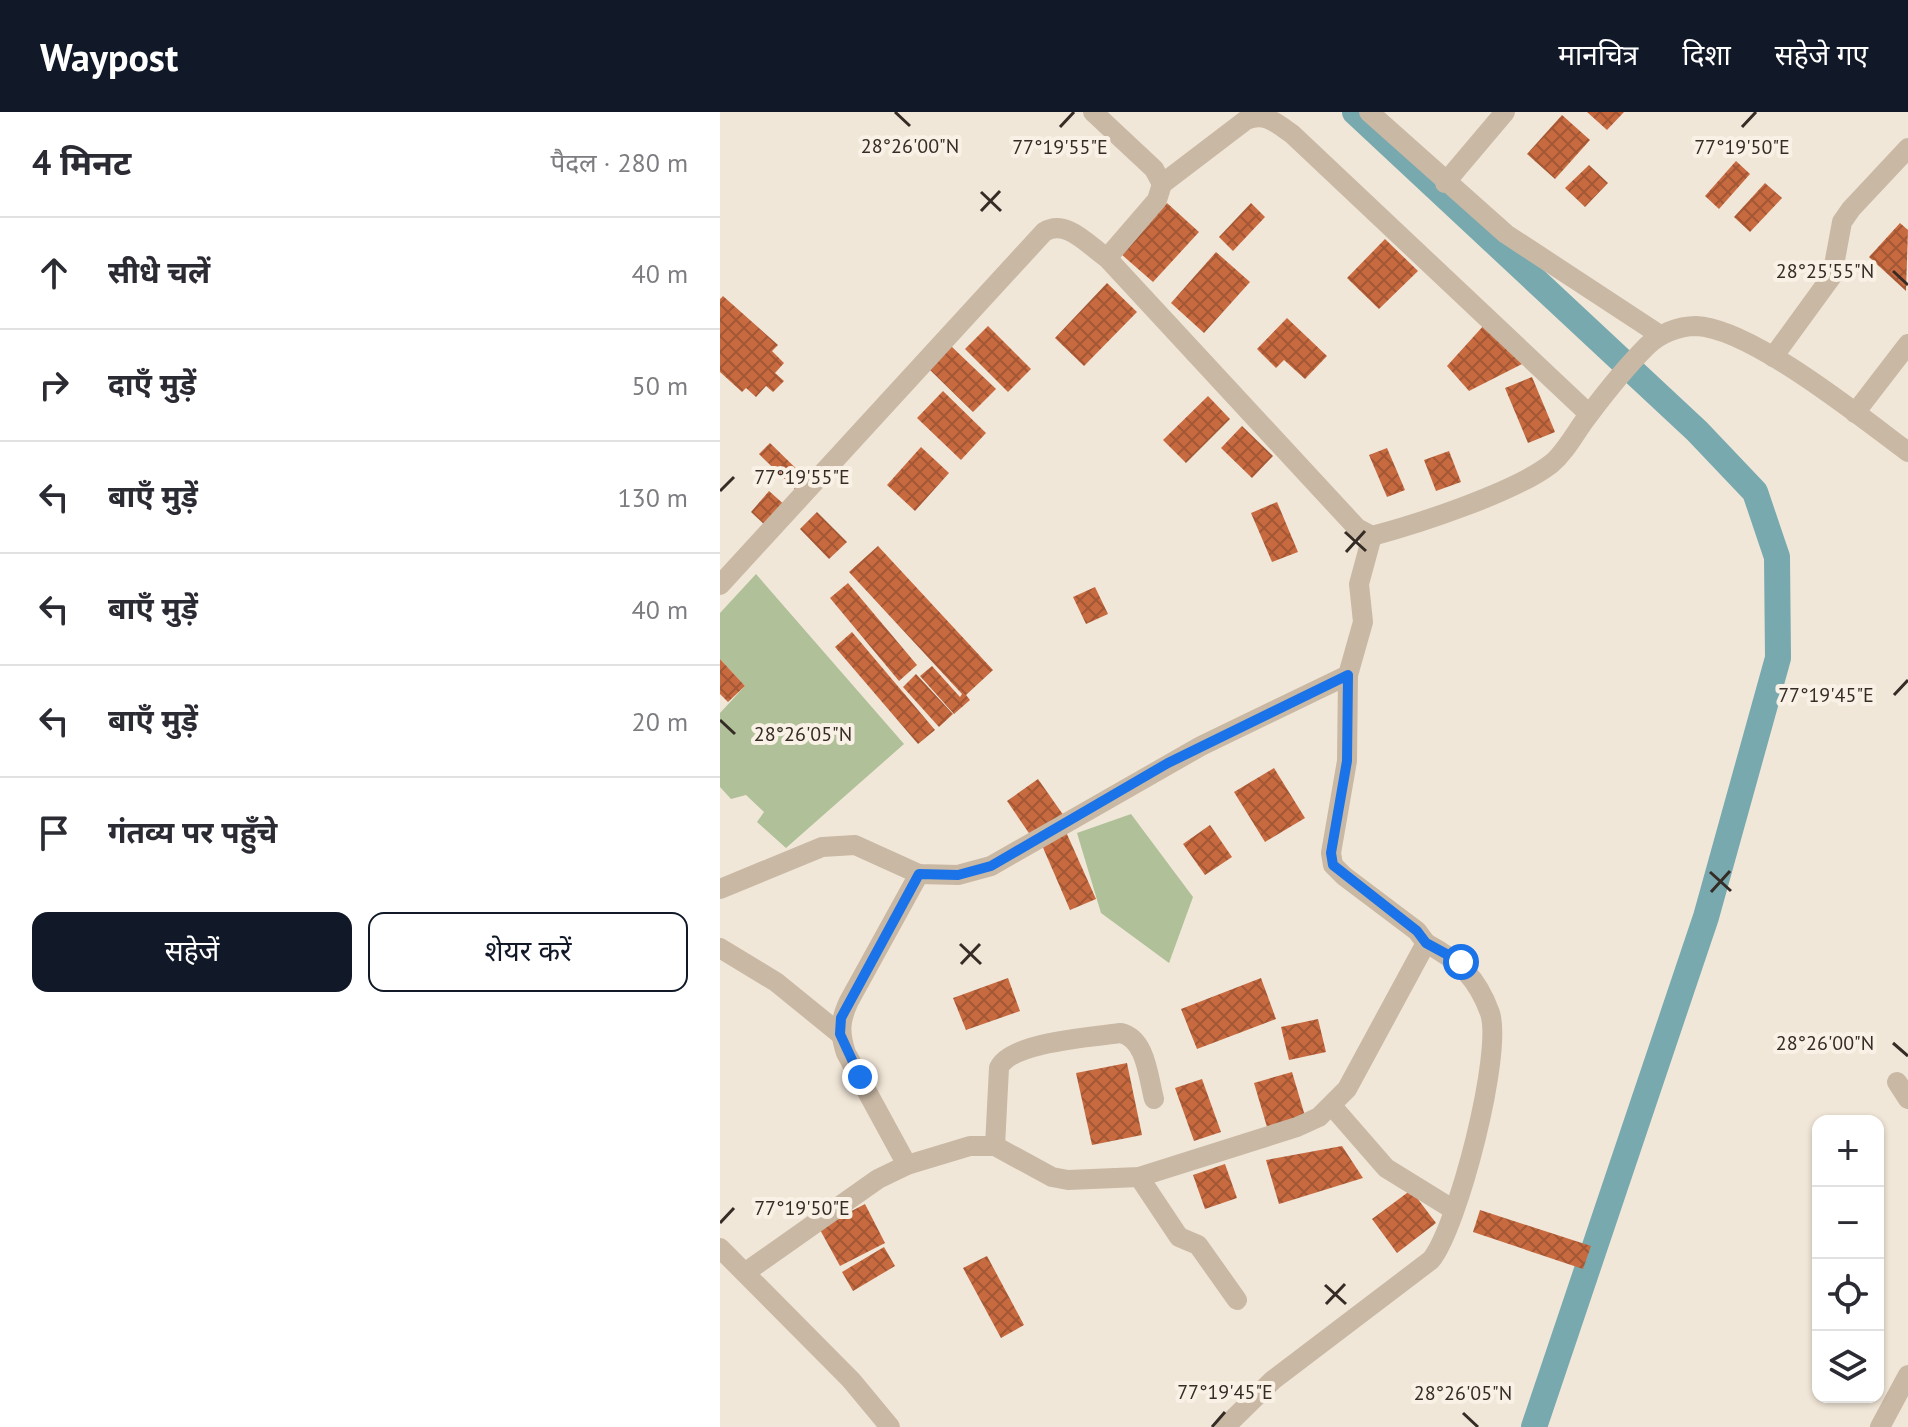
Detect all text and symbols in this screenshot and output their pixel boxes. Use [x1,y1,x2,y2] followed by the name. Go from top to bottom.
[40,32,178,81] text: Waypost
[1558,36,1638,73] text: मानचित्र
[1682,36,1731,73] text: दिशा
[1775,36,1868,73] text: सहेजे गए
[861,133,959,159] text: 28°26'00"N
[1012,134,1108,160] text: 77°19'55"E
[1694,134,1790,160] text: 77°19'50"E
[32,140,131,184] text: 4 मिनट
[550,146,688,179] text: पैदल · 280 m
[32,251,76,295] icon: ahead
[108,252,210,291] text: सीधे चलें
[632,257,688,290] text: 40 m
[1776,258,1874,284] text: 28°25'55"N
[32,363,76,407] icon: right
[108,364,196,403] text: दाएँ मुड़ें
[632,369,688,402] text: 50 m
[754,464,850,490] text: 77°19'55"E
[32,475,76,519] icon: left
[108,476,198,515] text: बाएँ मुड़ें
[617,481,688,514] text: 130 m
[32,587,76,631] icon: left
[108,588,198,627] text: बाएँ मुड़ें
[632,593,688,626] text: 40 m
[1778,682,1874,708] text: 77°19'45"E
[32,699,76,743] icon: left
[108,700,198,739] text: बाएँ मुड़ें
[632,705,688,738] text: 20 m
[754,721,852,747] text: 28°26'05"N
[32,811,76,855] icon: arrive
[108,812,277,851] text: गंतव्य पर पहुँचे
[32,912,352,992] button: सहेजें
[368,912,688,992] button: शेयर करें
[1443,944,1479,980] route start
[1776,1030,1874,1056] text: 28°26'00"N
[842,1059,878,1095] route end
[1812,1115,1884,1403] map controls
[1812,1115,1884,1187] button: +
[1812,1187,1884,1259] button: −
[754,1195,850,1221] text: 77°19'50"E
[1812,1259,1884,1331] button: locate
[1812,1331,1884,1403] button: layers
[1177,1379,1273,1405] text: 77°19'45"E
[1414,1380,1512,1406] text: 28°26'05"N

